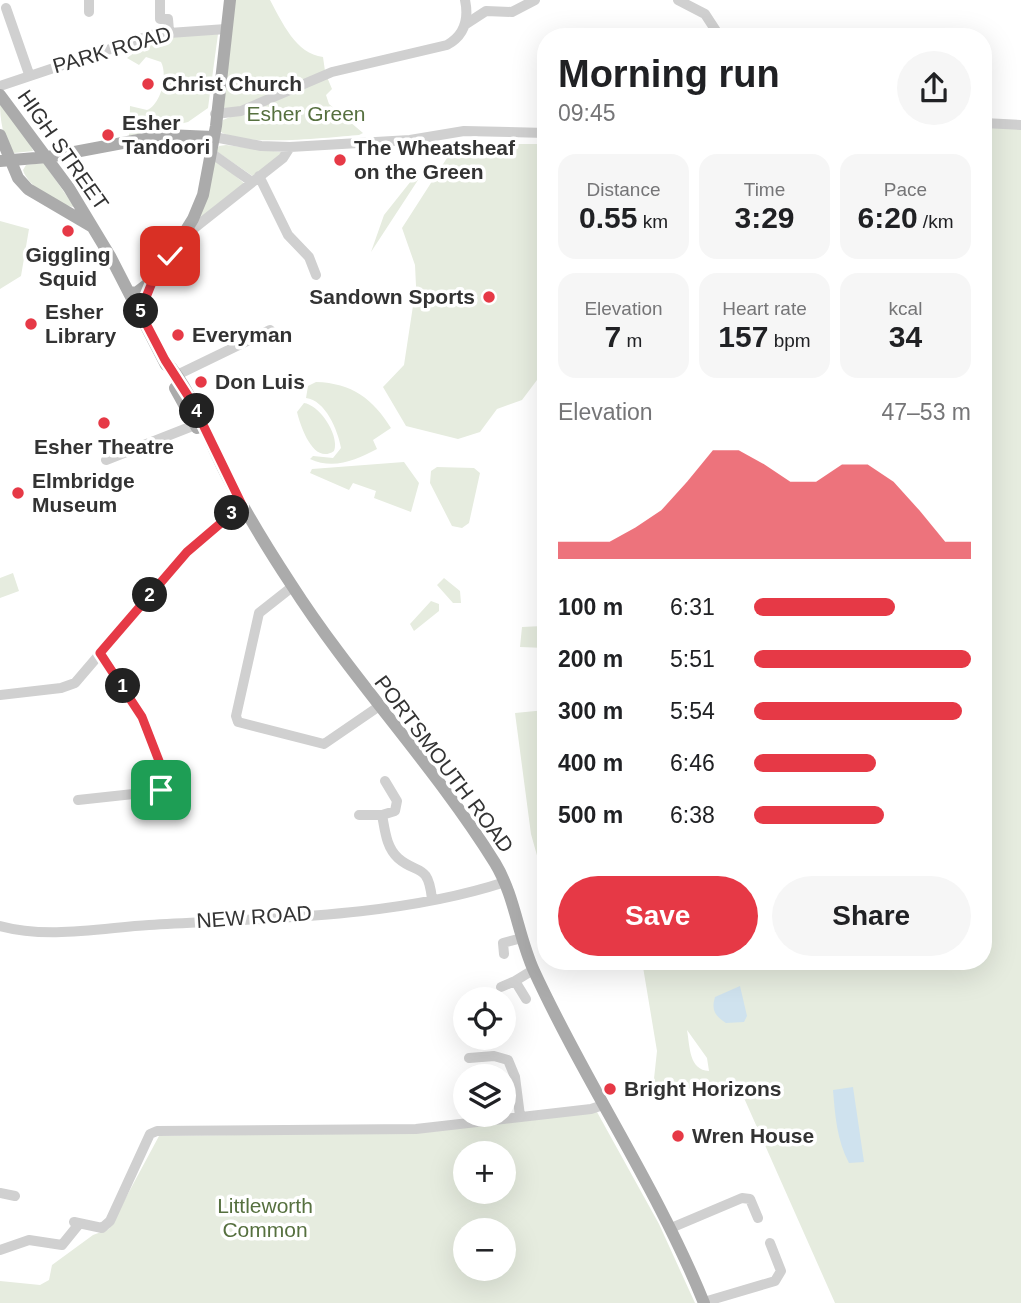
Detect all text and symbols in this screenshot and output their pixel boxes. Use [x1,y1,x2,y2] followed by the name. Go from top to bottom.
[50,22,174,77] street label: PARK ROAD
[897,51,971,125] button: share
[558,53,780,95] text: Morning run
[162,72,302,95] place label: Christ Church
[140,76,156,92] marker: Christ Church
[13,85,113,214] street label: HIGH STREET
[558,100,616,126] text: 09:45
[246,102,366,125] park label: Esher Green
[122,111,210,158] place label: Esher Tandoori
[100,127,116,143] marker: Esher Tandoori
[354,136,516,183] place label: The Wheatsheaf on the Green
[332,152,348,168] marker: The Wheatsheaf on the Green
[587,179,660,200] text: Distance
[744,179,785,200] text: Time
[884,179,927,200] text: Pace
[579,201,637,234] text: 0.55
[734,201,795,234] text: 3:29
[858,201,918,234] text: 6:20
[637,211,668,232] text: km
[918,211,953,232] text: /km
[60,223,76,239] marker: Giggling Squid
[140,226,200,286] pin
[151,237,189,275] icon: check
[25,243,111,290] place label: Giggling Squid
[309,285,475,308] place label: Sandown Sports
[481,289,497,305] marker: Sandown Sports
[124,294,158,328] pin: 5
[584,298,663,319] text: Elevation
[722,298,807,319] text: Heart rate
[889,298,922,319] text: kcal
[45,300,117,347] place label: Esher Library
[135,300,146,321] text: 5
[23,316,39,332] marker: Esher Library
[605,320,621,353] text: 7
[718,320,768,353] text: 157
[889,320,922,353] text: 34
[192,323,292,346] place label: Everyman
[170,327,186,343] marker: Everyman
[621,330,642,351] text: m
[768,330,811,351] text: bpm
[215,370,305,393] place label: Don Luis
[193,374,209,390] marker: Don Luis
[180,394,214,428] pin: 4
[558,399,653,425] text: Elevation
[881,399,971,425] text: 47–53 m
[191,400,202,421] text: 4
[96,415,112,431] marker: Esher Theatre
[34,435,174,458] place label: Esher Theatre
[32,469,135,516] place label: Elmbridge Museum
[10,485,26,501] marker: Elmbridge Museum
[215,496,250,530] pin: 3
[226,502,237,523] text: 3
[132,578,168,612] pin: 2
[144,584,155,605] text: 2
[558,594,623,620] text: 100 m
[670,594,715,620] text: 6:31
[558,646,623,672] text: 200 m
[670,646,715,672] text: 5:51
[106,668,140,704] pin: 1
[370,671,518,857] street label: PORTSMOUTH ROAD
[117,675,128,696] text: 1
[558,698,623,724] text: 300 m
[670,698,715,724] text: 5:54
[558,750,623,776] text: 400 m
[670,750,715,776] text: 6:46
[131,760,191,820] pin
[142,771,180,809] icon: arrive
[558,802,623,828] text: 500 m
[670,802,715,828] text: 6:38
[558,876,758,956] button: Save
[772,876,971,956] button: Share
[196,901,312,932] street label: NEW ROAD
[453,987,516,1281] map controls
[453,987,516,1050] button: locate
[453,1064,516,1127] button: layers
[624,1077,782,1100] place label: Bright Horizons
[602,1081,618,1097] marker: Bright Horizons
[692,1124,814,1147] place label: Wren House
[670,1128,686,1144] marker: Wren House
[453,1141,516,1204] button: +
[217,1194,313,1241] park label: Littleworth Common
[453,1218,516,1281] button: −

